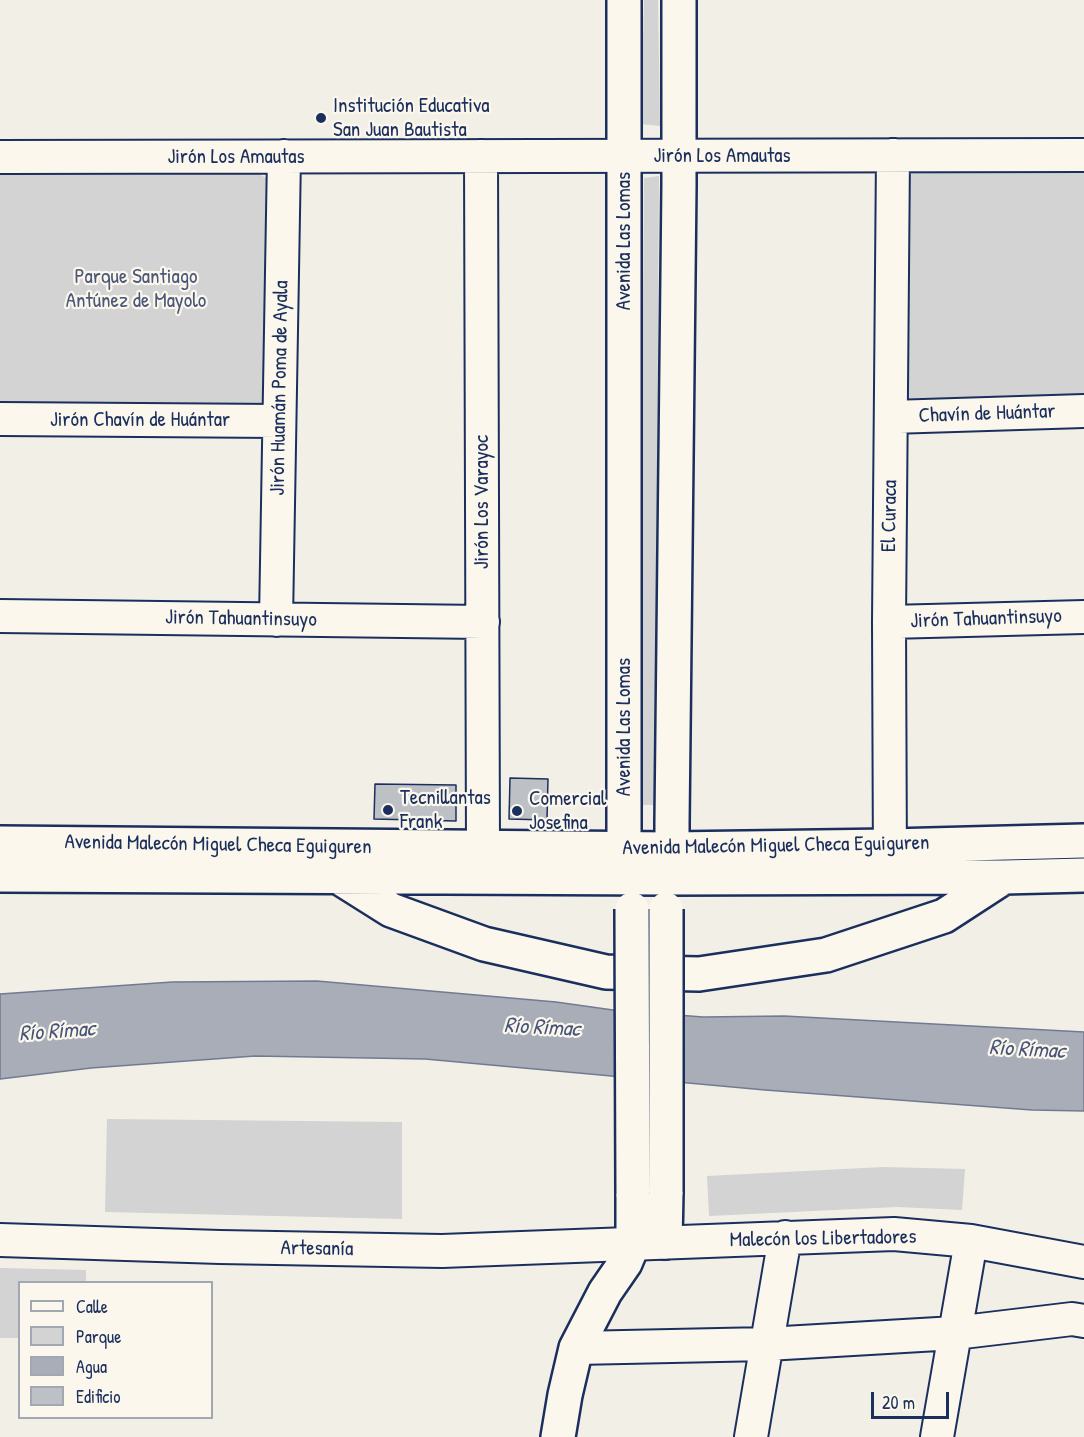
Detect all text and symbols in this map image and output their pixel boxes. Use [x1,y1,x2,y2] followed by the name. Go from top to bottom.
[333,93,490,143] place label: Institución Educativa San Juan Bautista
[314,111,328,125] marker: Institución Educativa San Juan Bautista
[653,143,791,169] street label: Jirón Los Amautas
[167,144,305,170] street label: Jirón Los Amautas
[611,172,637,310] street label: Avenida Las Lomas
[66,264,206,314] park label: Parque Santiago Antúnez de Mayolo
[266,280,294,496] street label: Jirón Huamán Poma de Ayala
[918,399,1056,429] street label: Chavín de Huántar
[50,407,230,433] street label: Jirón Chavín de Huántar
[469,435,495,569] street label: Jirón Los Varayoc
[877,480,903,552] street label: El Curaca
[910,604,1062,634] street label: Jirón Tahuantinsuyo
[165,605,317,633] street label: Jirón Tahuantinsuyo
[611,658,637,796] street label: Avenida Las Lomas
[400,785,491,835] place label: Tecnillantas Frank
[529,786,606,836] place label: Comercial Josefina
[381,803,395,817] marker: Tecnillantas Frank
[510,804,524,818] marker: Comercial Josefina
[64,830,372,860] street label: Avenida Malecón Miguel Checa Eguiguren
[622,831,930,861] street label: Avenida Malecón Miguel Checa Eguiguren
[503,1013,581,1043] water label: Río Rímac
[18,1016,96,1048] water label: Río Rímac
[988,1035,1066,1065] water label: Río Rímac
[729,1225,917,1253] street label: Malecón los Libertadores
[280,1236,354,1262] street label: Artesanía
[18,1281,213,1419] legend
[76,1294,108,1319] text: Calle
[76,1324,121,1349] text: Parque
[76,1354,107,1379] text: Agua
[874,1380,952,1418] scale bar
[76,1384,120,1409] text: Edificio
[882,1390,915,1415] text: 20 m

